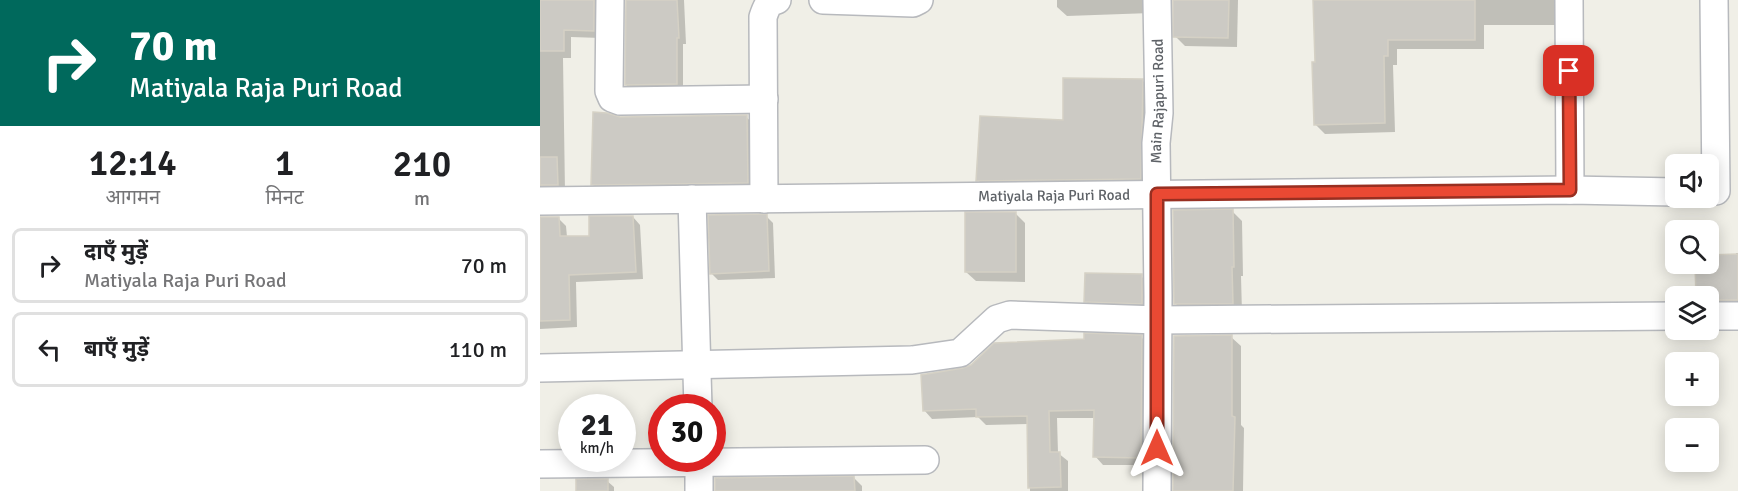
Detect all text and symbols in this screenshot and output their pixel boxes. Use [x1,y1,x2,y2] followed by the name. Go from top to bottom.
[129,21,218,72] text: 70 m
[30,24,108,102] icon: right
[1147,38,1168,164] street label: Main Rajapuri Road
[1543,45,1594,96] pin
[1552,54,1585,87] icon: arrive
[129,72,403,105] text: Matiyala Raja Puri Road
[89,141,177,186] text: 12:14
[275,141,295,186] text: 1
[393,142,451,187] text: 210
[1665,154,1719,472] map controls
[1665,154,1719,208] button: sound
[105,185,160,210] text: आगमन
[266,185,304,210] text: मिनट
[414,186,430,211] text: m
[978,186,1130,205] street label: Matiyala Raja Puri Road
[1665,220,1719,274] button: search
[84,238,148,265] text: दाएँ मुड़ें
[33,249,66,282] icon: right
[461,252,507,279] text: 70 m
[84,268,287,293] text: Matiyala Raja Puri Road
[1665,286,1719,340] button: layers
[33,333,66,366] icon: left
[84,335,149,362] text: बाएँ मुड़ें
[449,336,507,363] text: 110 m
[1665,352,1719,406] button: +
[648,394,726,472] speed limit sign: 30
[581,407,613,444] text: 21
[1125,416,1189,480] position arrow
[1665,418,1719,472] button: −
[580,439,614,457] text: km/h

